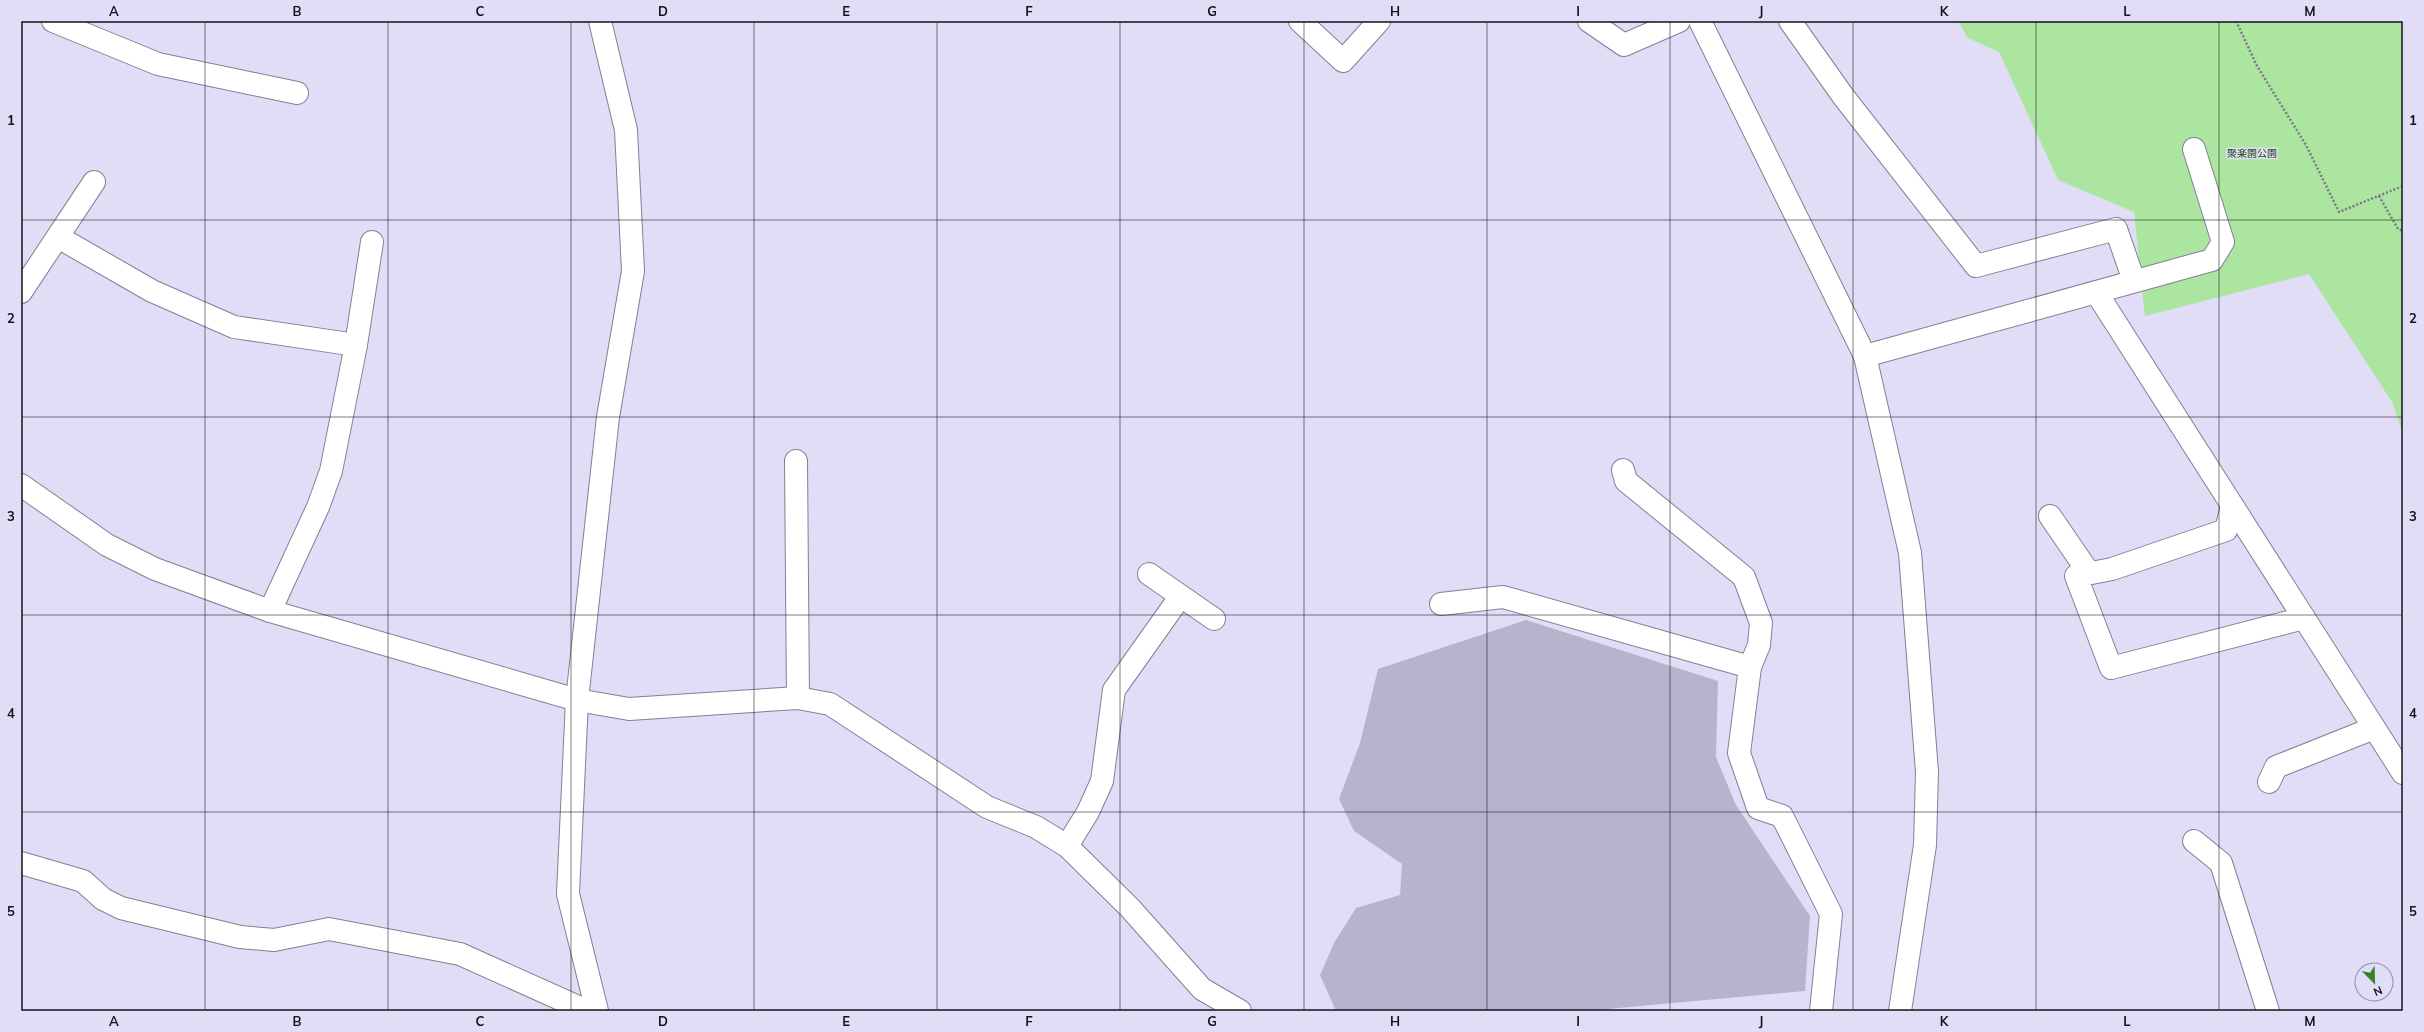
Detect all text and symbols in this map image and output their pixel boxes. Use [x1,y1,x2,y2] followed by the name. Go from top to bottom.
[109,3,119,19] text: A
[293,3,302,19] text: B
[476,3,485,19] text: C
[658,3,668,19] text: D
[842,3,850,19] text: E
[1025,3,1033,19] text: F
[1207,3,1217,19] text: G
[1390,3,1400,19] text: H
[1576,3,1580,19] text: I
[1759,3,1763,19] text: J
[1940,3,1950,19] text: K
[2123,3,2131,19] text: L
[2304,3,2316,19] text: M
[7,112,15,128] text: 1
[2409,112,2417,128] text: 1
[2227,147,2277,160] park label: 聚楽園公園
[7,310,15,326] text: 2
[2409,310,2417,326] text: 2
[7,508,15,524] text: 3
[2409,508,2417,524] text: 3
[7,705,15,721] text: 4
[2409,705,2417,721] text: 4
[7,903,15,919] text: 5
[2409,903,2417,919] text: 5
[2354,962,2394,1002] north arrow
[2371,983,2384,999] text: N
[109,1013,119,1029] text: A
[293,1013,302,1029] text: B
[476,1013,485,1029] text: C
[658,1013,668,1029] text: D
[842,1013,850,1029] text: E
[1025,1013,1033,1029] text: F
[1207,1013,1217,1029] text: G
[1390,1013,1400,1029] text: H
[1576,1013,1580,1029] text: I
[1759,1013,1763,1029] text: J
[1940,1013,1950,1029] text: K
[2123,1013,2131,1029] text: L
[2304,1013,2316,1029] text: M

